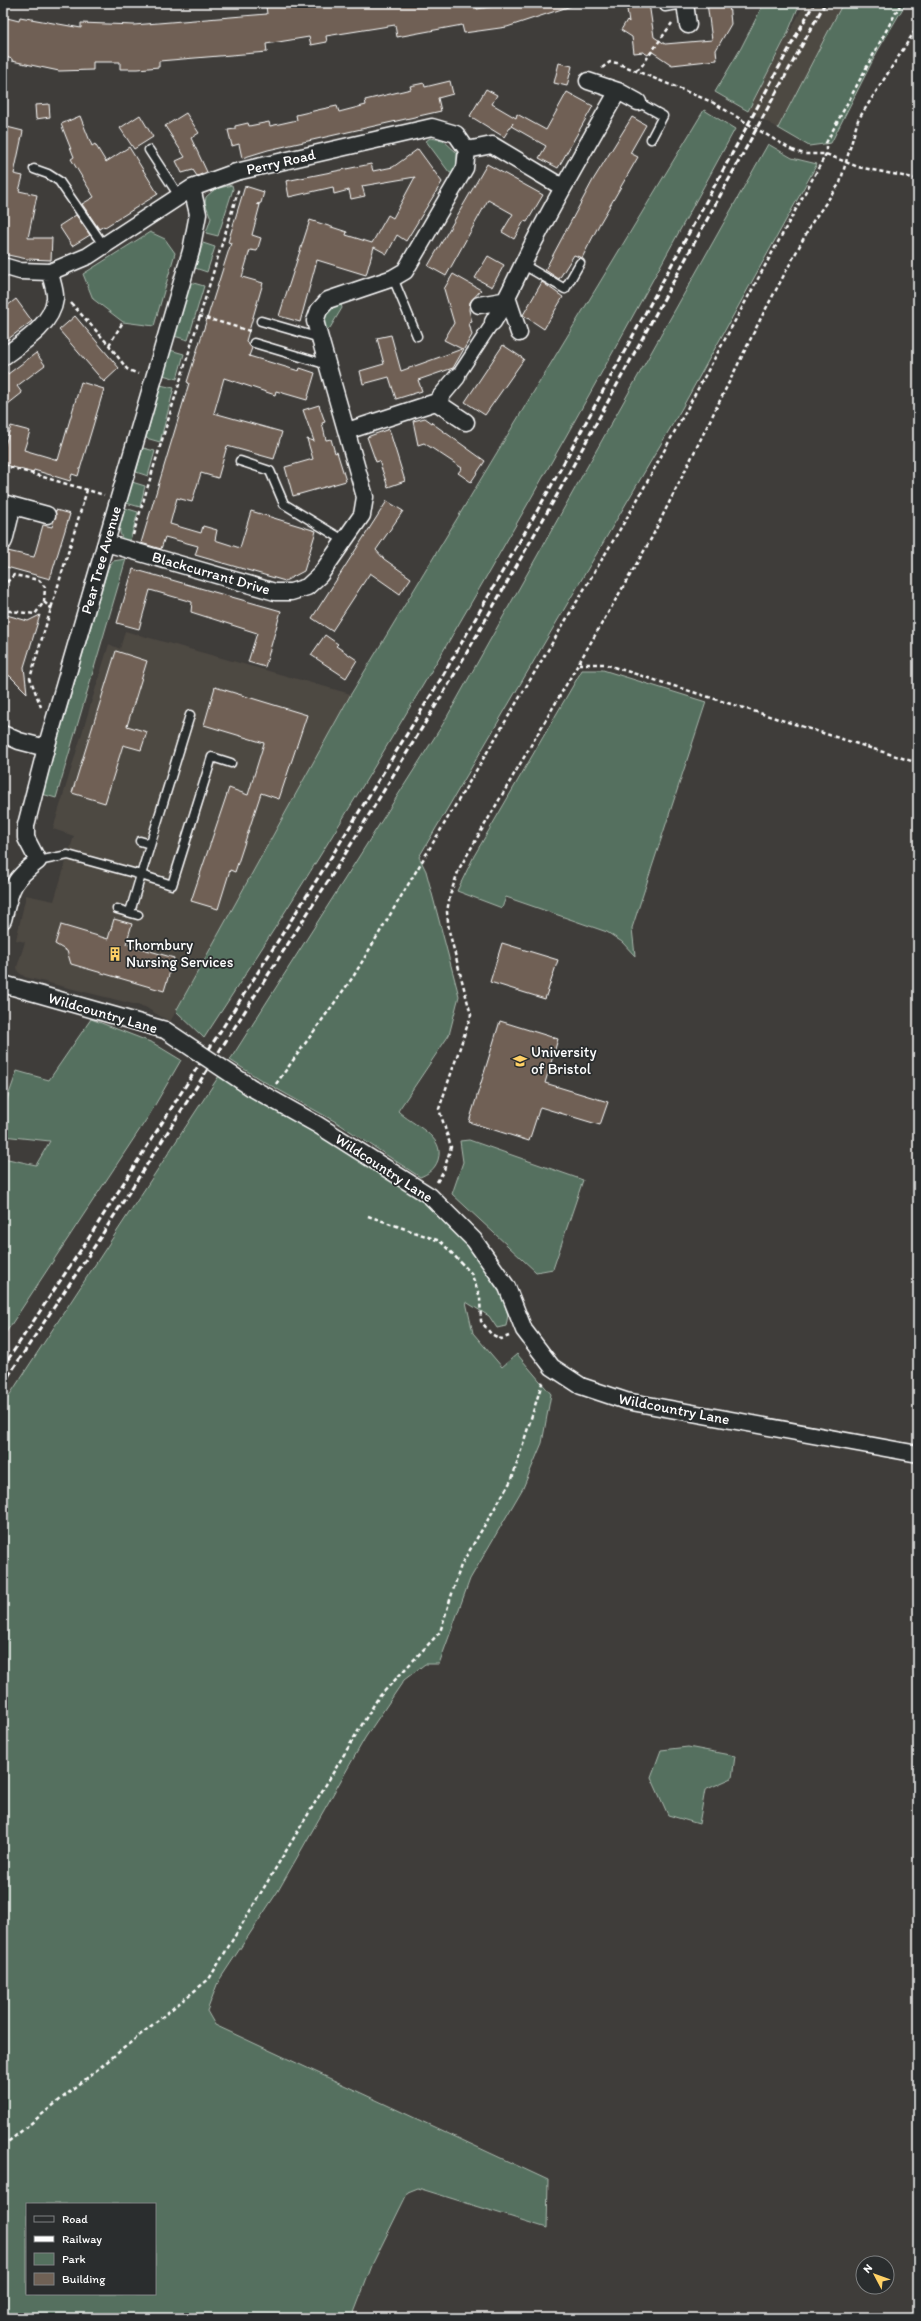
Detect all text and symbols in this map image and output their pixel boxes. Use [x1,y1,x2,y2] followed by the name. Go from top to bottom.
[245,145,318,179] street label: Perry Road
[77,504,125,616] street label: Pear Tree Avenue
[150,548,272,598] street label: Blackcurrant Drive
[126,936,234,971] place label: Thornbury Nursing Services
[107,946,123,962] building icon: Thornbury Nursing Services
[46,989,160,1037] street label: Wildcountry Lane
[531,1043,596,1078] place label: University of Bristol
[512,1053,528,1069] school or university icon: University of Bristol
[332,1130,436,1206] street label: Wildcountry Lane
[617,1389,731,1429] street label: Wildcountry Lane
[26,2203,156,2295] legend
[62,2212,88,2226] text: Road
[62,2232,102,2246] text: Railway
[62,2252,86,2266] text: Park
[855,2255,895,2295] north arrow
[860,2262,875,2276] text: N
[62,2272,106,2286] text: Building

